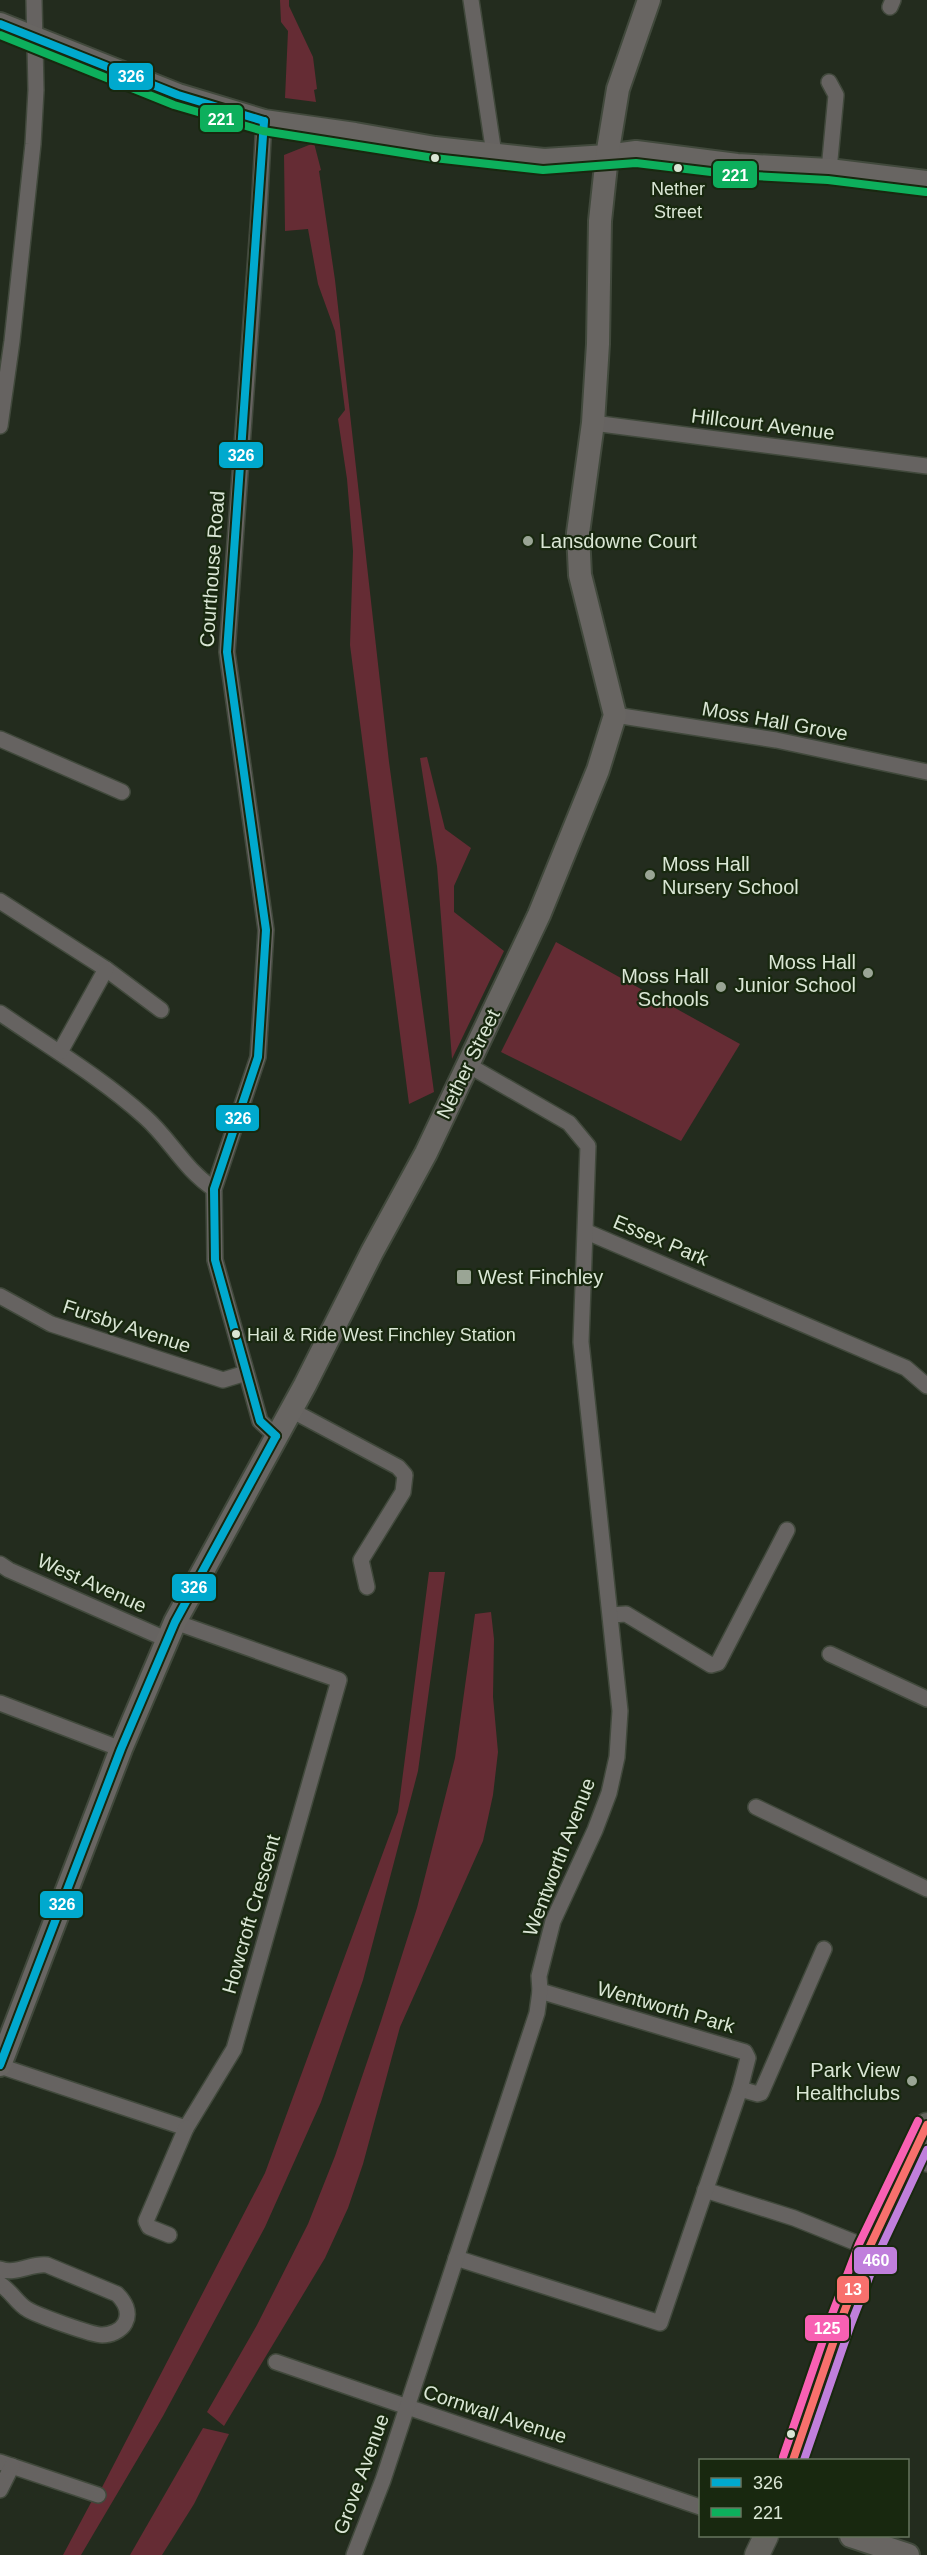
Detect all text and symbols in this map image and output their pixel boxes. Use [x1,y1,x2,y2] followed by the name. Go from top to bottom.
[108,62,154,91] line badge: 326
[118,68,144,85] text: 326
[199,104,244,133] line badge: 221
[208,111,234,128] text: 221
[429,152,441,164] unlabelled marker
[712,160,758,189] line badge: 221
[672,162,684,174] marker: Nether Street
[722,167,748,184] text: 221
[651,179,705,222] place label: Nether Street
[690,404,836,444] street label: Hillcourt Avenue
[218,441,264,469] line badge: 326
[228,447,254,464] text: 326
[196,490,228,648] street label: Courthouse Road
[540,530,697,552] place label: Lansdowne Court
[521,534,535,548] marker: Lansdowne Court
[700,697,850,745] street label: Moss Hall Grove
[662,853,799,898] place label: Moss Hall Nursery School
[643,868,657,882] marker: Moss Hall Nursery School
[735,951,856,996] place label: Moss Hall Junior School
[621,965,709,1010] place label: Moss Hall Schools
[861,966,875,980] marker: Moss Hall Junior School
[714,980,728,994] marker: Moss Hall Schools
[432,1005,504,1122] street label: Nether Street
[215,1104,260,1132] line badge: 326
[225,1110,251,1127] text: 326
[610,1210,713,1270] street label: Essex Park
[478,1266,603,1288] place label: West Finchley
[455,1268,473,1286] marker: West Finchley
[60,1295,194,1357] street label: Fursby Avenue
[247,1325,516,1345] place label: Hail & Ride West Finchley Station
[230,1328,242,1340] marker: Hail & Ride West Finchley Station
[34,1549,150,1617] street label: West Avenue
[171,1573,217,1602] line badge: 326
[181,1579,207,1596] text: 326
[519,1775,599,1939] street label: Wentworth Avenue
[218,1831,284,1996] street label: Howcroft Crescent
[39,1890,84,1919] line badge: 326
[49,1896,75,1913] text: 326
[595,1977,738,2037] street label: Wentworth Park
[795,2059,901,2104] place label: Park View Healthclubs
[905,2074,919,2088] marker: Park View Healthclubs
[853,2246,898,2275] line badge: 460
[863,2252,889,2269] text: 460
[836,2275,870,2304] line badge: 13
[844,2281,862,2298] text: 13
[804,2314,850,2342] line badge: 125
[814,2320,840,2337] text: 125
[420,2380,570,2448] street label: Cornwall Avenue
[329,2411,393,2537] street label: Grove Avenue
[785,2428,797,2440] unlabelled marker
[699,2459,909,2537] legend
[753,2473,783,2493] text: 326
[753,2503,783,2523] text: 221

